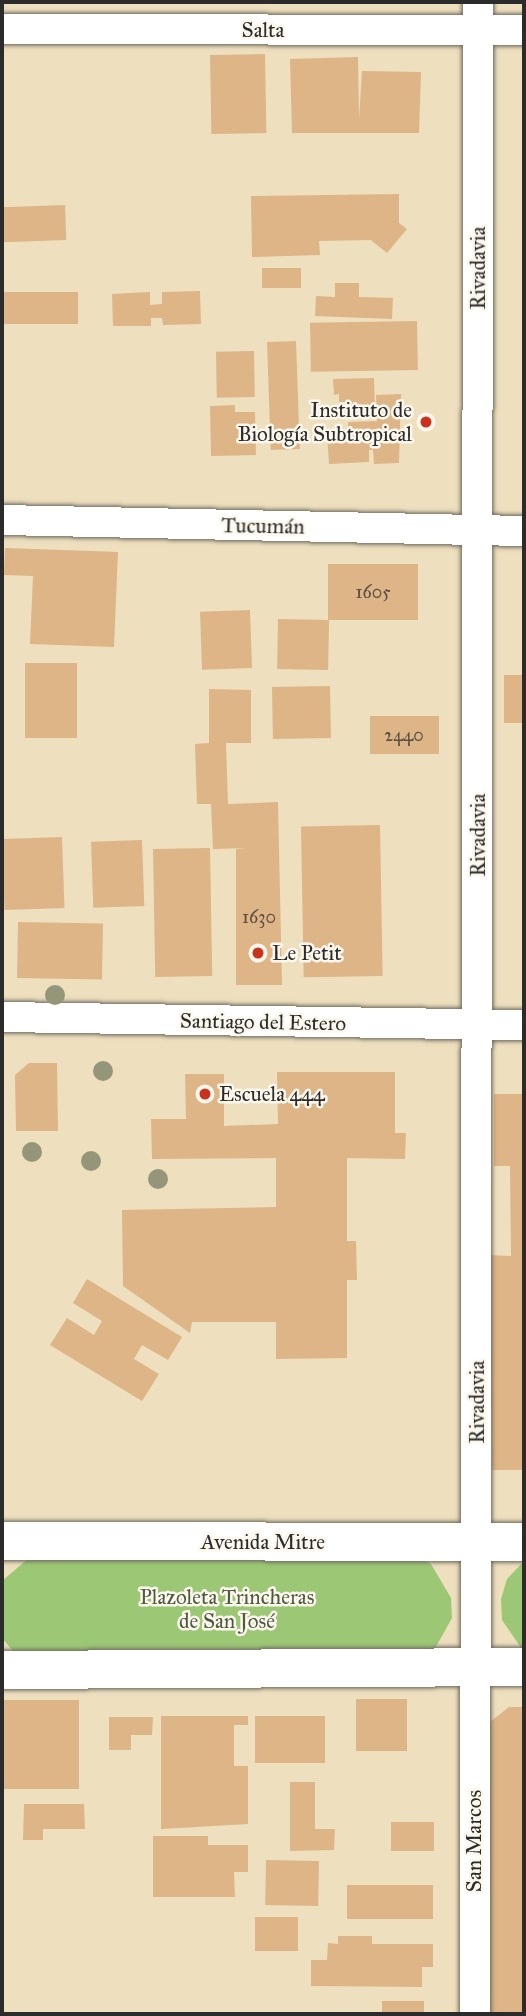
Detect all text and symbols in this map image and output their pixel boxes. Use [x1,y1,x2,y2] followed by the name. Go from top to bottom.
[242,17,284,43] street label: Salta
[465,226,491,310] street label: Rivadavia
[238,397,412,447] place label: Instituto de Biología Subtropical
[418,414,434,430] marker: Instituto de Biología Subtropical
[221,513,305,539] street label: Tucumán
[355,581,391,603] house number: 1605
[384,724,424,746] house number: 2440
[465,793,491,877] street label: Rivadavia
[242,906,276,928] house number: 1630
[272,940,342,966] place label: Le Petit
[250,945,266,961] marker: Le Petit
[180,1008,346,1036] street label: Santiago del Estero
[219,1081,325,1107] place label: Escuela 444
[197,1086,213,1102] marker: Escuela 444
[464,1360,490,1444] street label: Rivadavia
[201,1529,325,1555] street label: Avenida Mitre
[140,1584,314,1634] park label: Plazoleta Trincheras de San José
[461,1790,487,1892] street label: San Marcos

